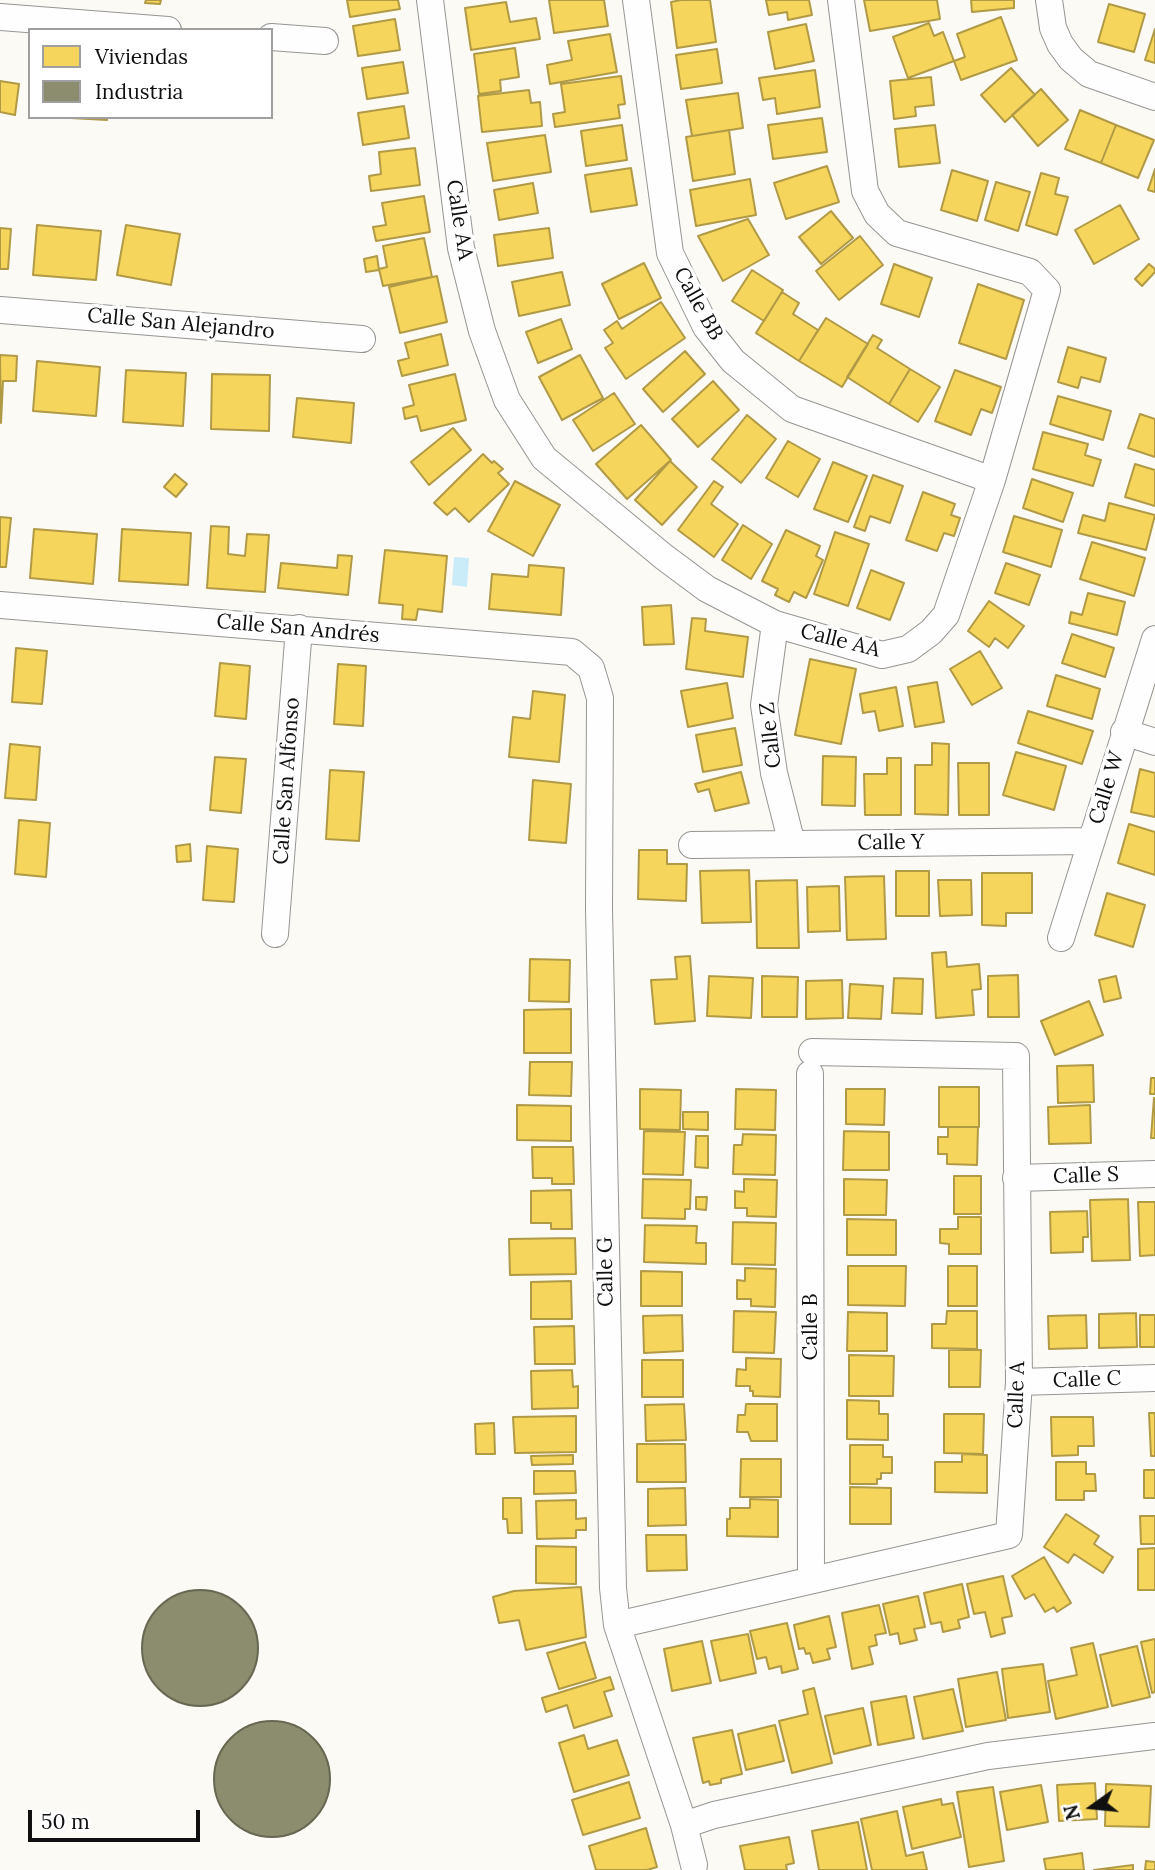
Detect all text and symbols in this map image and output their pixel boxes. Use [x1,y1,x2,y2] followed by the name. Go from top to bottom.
[28,28,273,119] legend
[95,43,188,70] text: Viviendas
[95,78,183,105] text: Industria
[440,178,478,262] street label: Calle AA
[668,263,728,345] street label: Calle BB
[86,303,276,345] street label: Calle San Alejandro
[216,609,380,649] street label: Calle San Andrés
[798,619,882,663] street label: Calle AA
[269,696,305,866] street label: Calle San Alfonso
[755,701,787,769] street label: Calle Z
[1084,749,1130,827] street label: Calle W
[857,830,925,856] street label: Calle Y
[1053,1162,1119,1190] street label: Calle S
[593,1237,619,1307] street label: Calle G
[798,1294,824,1360] street label: Calle B
[1003,1361,1031,1429] street label: Calle A
[1052,1366,1122,1394] street label: Calle C
[1057,1772,1127,1842] north arrow
[32,1797,203,1841] scale bar
[1058,1802,1085,1823] text: N
[41,1808,90,1835] text: 50 m

